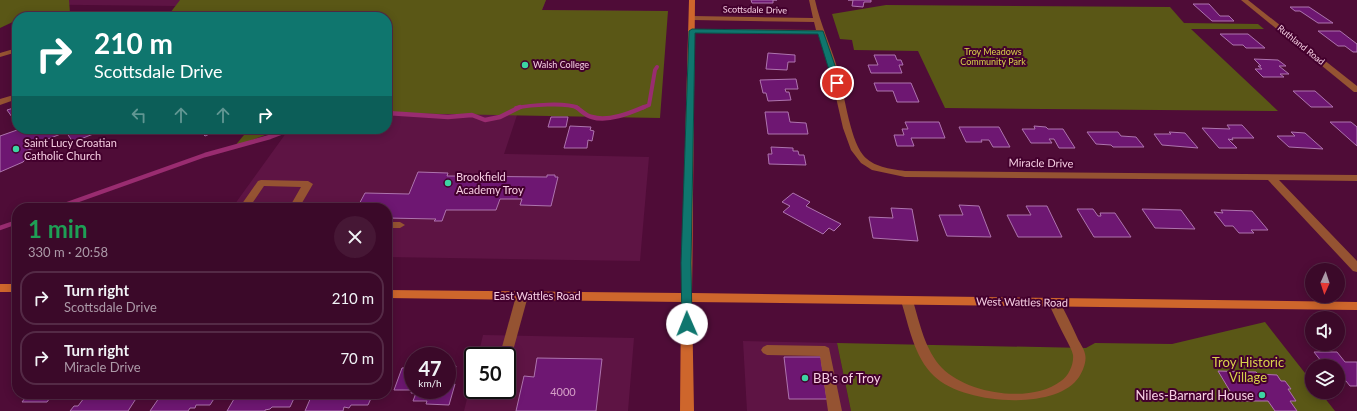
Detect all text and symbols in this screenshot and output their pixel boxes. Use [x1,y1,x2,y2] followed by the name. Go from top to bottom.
[723,3,787,16] street label: Scottsdale Drive
[1275,22,1327,67] street label: Ruthland Road
[94,26,173,60] text: 210 m
[28,28,80,80] icon: right
[960,46,1026,67] park label: Troy Meadows Community Park
[533,59,589,70] place label: Walsh College
[94,60,223,82] text: Scottsdale Drive
[520,60,530,70] marker: Walsh College
[820,66,854,100] pin
[826,72,848,94] icon: arrive
[128,104,150,126] icon: left
[170,104,192,126] icon: ahead
[212,104,234,126] icon: ahead
[254,104,276,126] icon: right
[24,136,117,162] place label: Saint Lucy Croatian Catholic Church
[11,144,21,154] marker: Saint Lucy Croatian Catholic Church
[1008,155,1074,170] street label: Miracle Drive
[456,170,524,196] place label: Brookfield Academy Troy
[443,178,453,188] marker: Brookfield Academy Troy
[28,214,88,243] text: 1 min
[334,216,376,258] button: close
[28,244,108,260] text: 330 m · 20:58
[1305,263,1345,303] north arrow
[1305,263,1345,399] map controls
[64,281,129,299] text: Turn right
[30,287,52,309] icon: right
[332,289,374,307] text: 210 m
[493,289,581,302] street label: East Wattles Road
[976,294,1068,309] street label: West Wattles Road
[64,299,157,315] text: Scottsdale Drive
[666,303,708,345] position arrow
[1305,311,1345,351] button: sound
[64,341,129,359] text: Turn right
[30,347,52,369] icon: right
[464,347,516,399] speed limit sign: 50
[340,349,374,367] text: 70 m
[1212,354,1284,385] park label: Troy Historic Village
[418,356,442,380] text: 47
[64,359,141,375] text: Miracle Drive
[1305,359,1345,399] button: layers
[813,370,881,386] place label: BB's of Troy
[800,373,810,383] marker: BB's of Troy
[418,377,442,389] text: km/h
[550,385,576,398] house number: 4000
[1136,387,1254,403] place label: Niles-Barnard House
[1257,390,1267,400] marker: Niles-Barnard House

